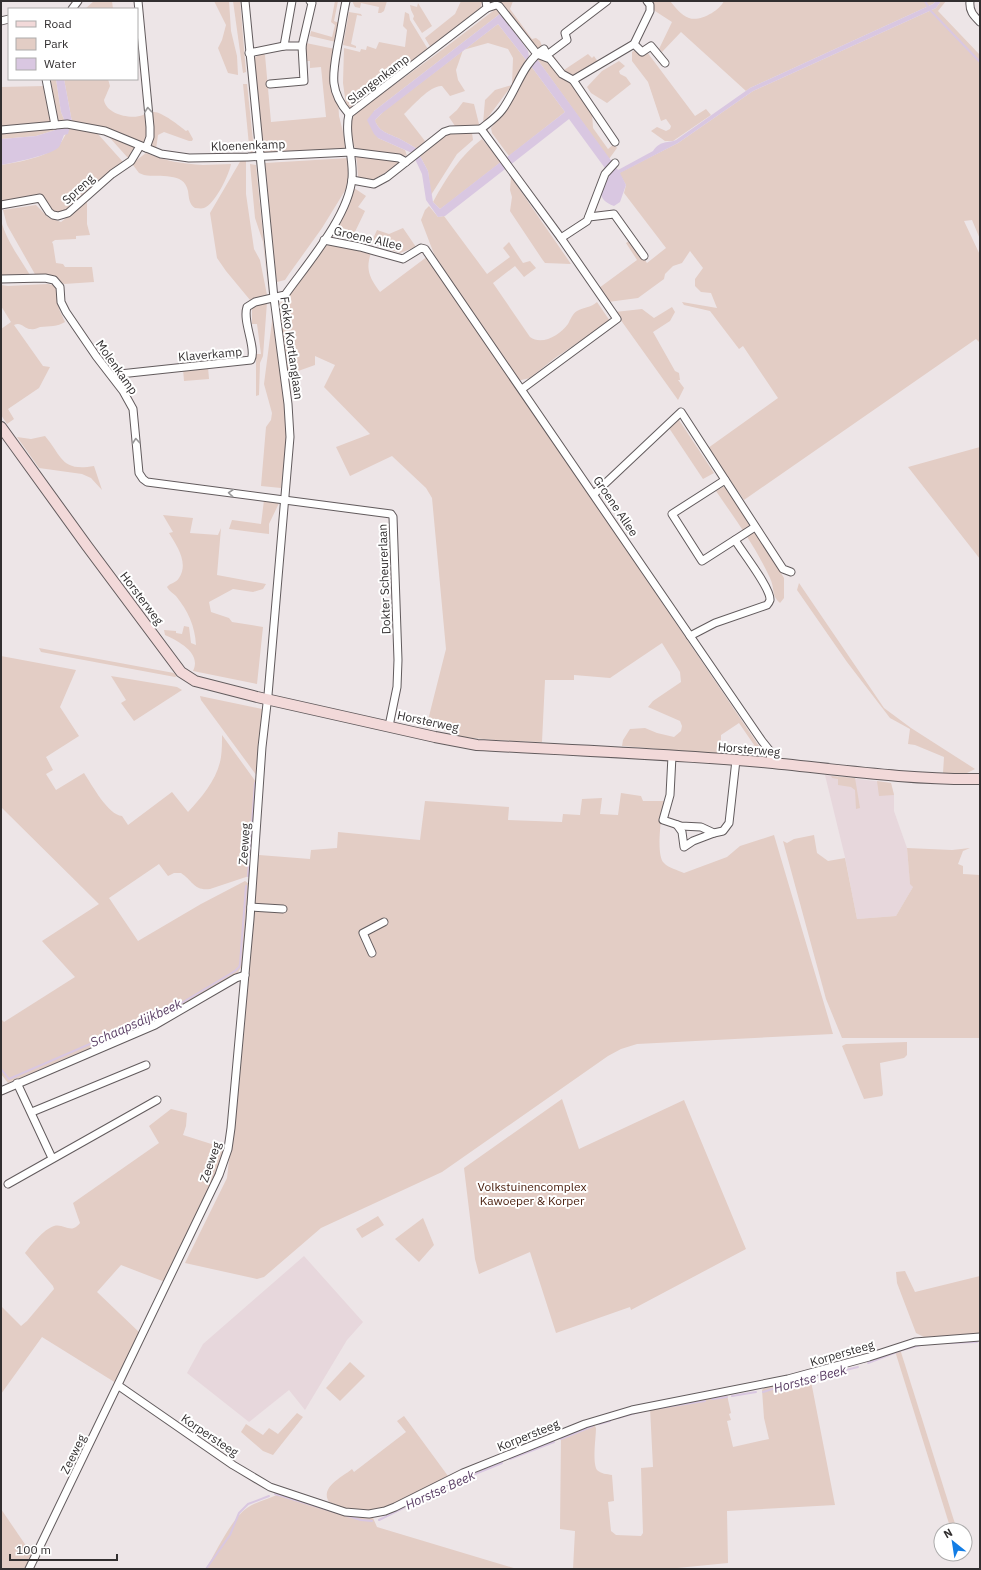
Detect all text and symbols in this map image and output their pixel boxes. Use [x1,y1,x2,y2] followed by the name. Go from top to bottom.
[8,8,138,80] legend
[44,16,72,31] text: Road
[44,36,69,51] text: Park
[344,51,412,107] street label: Slangenkamp
[44,56,77,71] text: Water
[144,107,153,113] one-way arrow
[211,136,286,154] street label: Kloenenkamp
[59,170,98,207] street label: Spreng
[332,223,404,253] street label: Groene Allee
[277,296,307,400] street label: Fokko Kortlanglaan
[93,337,141,397] street label: Molenkamp
[177,344,243,364] street label: Klaverkamp
[132,438,141,444] one-way arrow
[590,473,642,539] street label: Groene Allee
[228,489,234,498] one-way arrow
[375,524,393,634] street label: Dokter Scheurerlaan
[117,568,167,628] street label: Horsterweg
[396,707,461,735] street label: Horsterweg
[717,739,782,759] street label: Horsterweg
[235,822,253,866] street label: Zeeweg
[88,995,185,1051] water label: Schaapsdijkbeek
[196,1139,224,1184] street label: Zeeweg
[477,1179,587,1208] park label: Volkstuinencomplex Kawoeper & Korper
[808,1337,876,1369] street label: Korpersteeg
[772,1361,849,1397] water label: Horstse Beek
[179,1410,242,1460] street label: Korpersteeg
[495,1415,562,1454] street label: Korpersteeg
[57,1431,89,1476] street label: Zeeweg
[403,1466,478,1514] water label: Horstse Beek
[933,1522,973,1562] north arrow
[941,1525,955,1541] text: N
[10,1536,117,1562] scale bar
[16,1542,51,1557] text: 100 m

